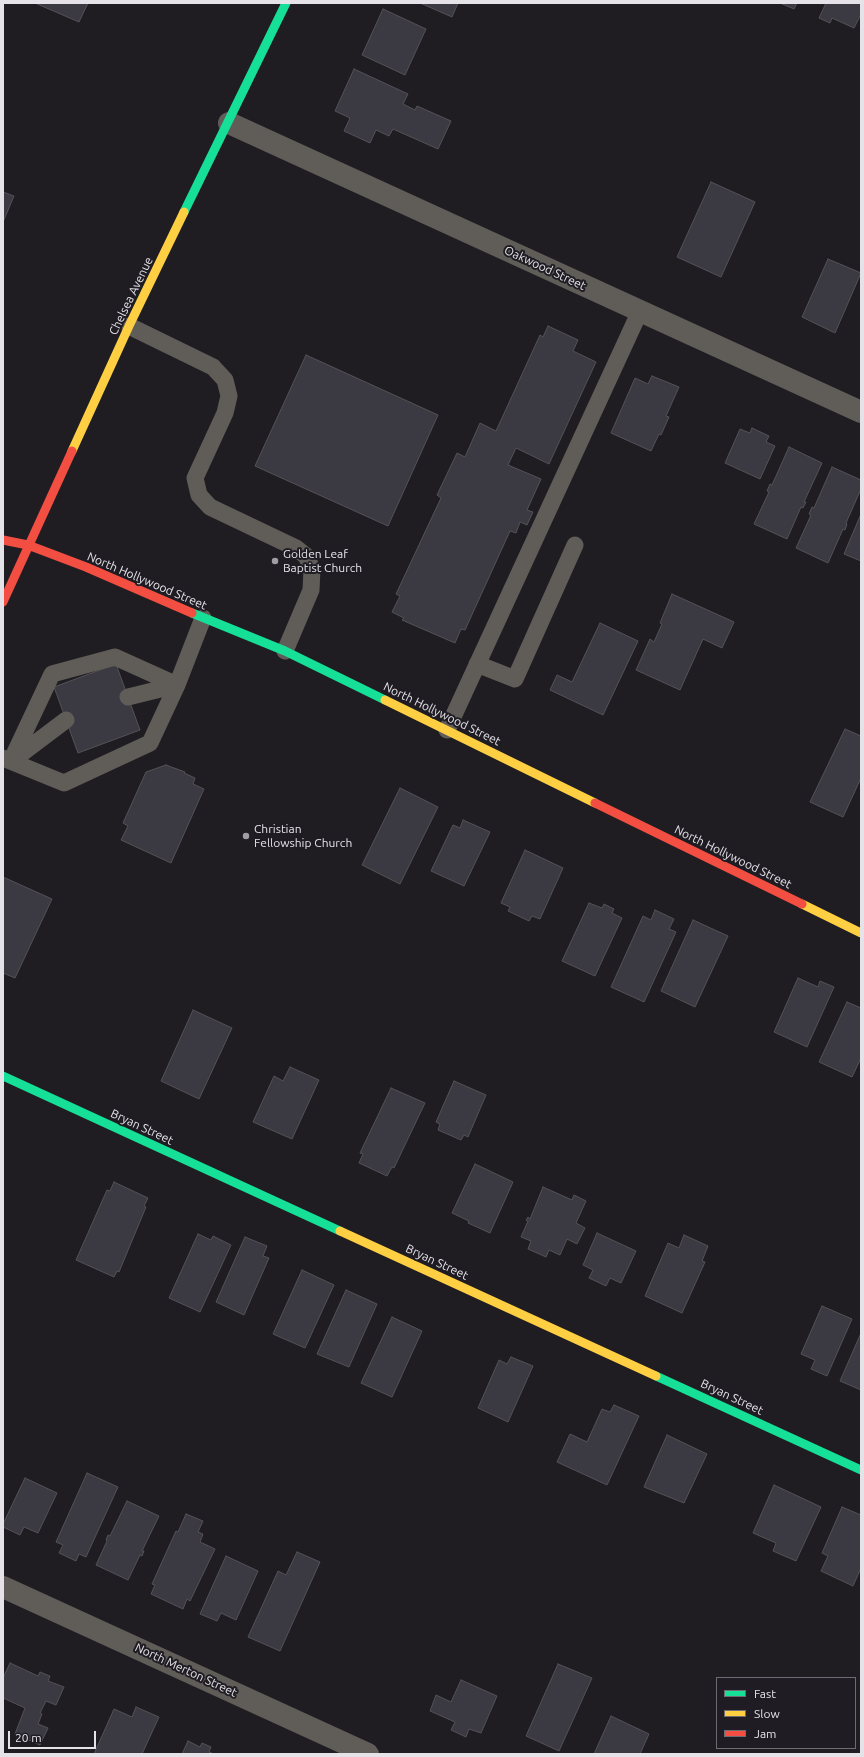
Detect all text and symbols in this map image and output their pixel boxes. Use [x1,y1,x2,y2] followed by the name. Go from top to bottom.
[502,243,588,293] street label: Oakwood Street
[106,255,156,337] street label: Chelsea Avenue
[283,547,362,575] place label: Golden Leaf Baptist Church
[85,549,209,613] street label: North Hollywood Street
[270,556,280,566] marker: Golden Leaf Baptist Church
[381,679,503,749] street label: North Hollywood Street
[254,822,352,850] place label: Christian Fellowship Church
[672,822,794,892] street label: North Hollywood Street
[241,831,251,841] marker: Christian Fellowship Church
[108,1106,176,1148] street label: Bryan Street
[403,1241,471,1283] street label: Bryan Street
[698,1376,766,1418] street label: Bryan Street
[133,1640,239,1700] street label: North Merton Street
[716,1677,856,1749] legend
[754,1687,776,1700] text: Fast
[754,1707,780,1720] text: Slow
[10,1723,98,1749] scale bar
[754,1727,776,1740] text: Jam
[15,1731,42,1744] text: 20 m

